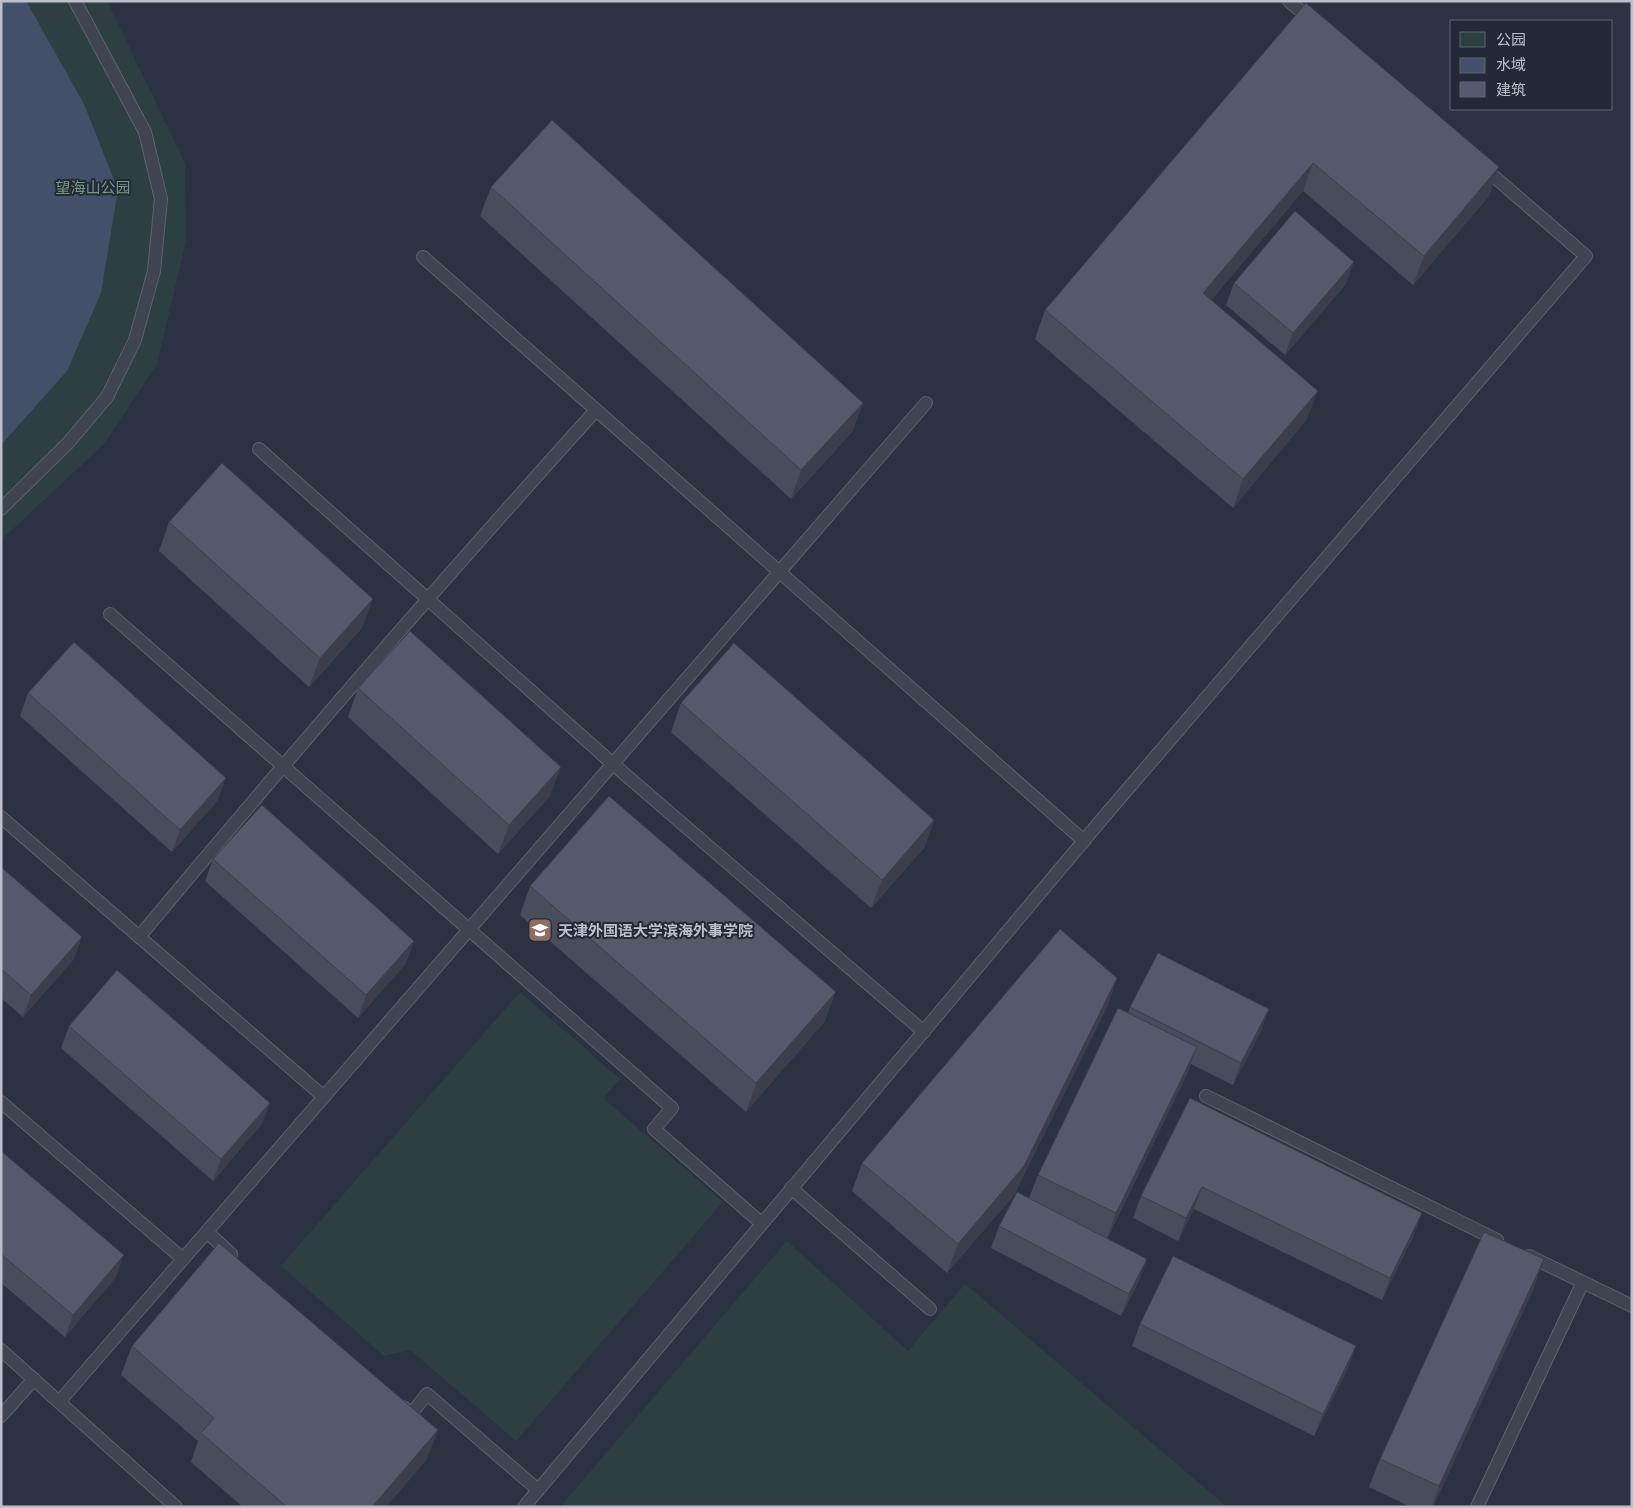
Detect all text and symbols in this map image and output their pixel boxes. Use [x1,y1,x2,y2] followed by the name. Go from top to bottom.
[1450,20,1613,110] legend
[1496,31,1526,48] text: 公园
[1496,56,1526,73] text: 水域
[1496,81,1526,98] text: 建筑
[55,179,131,196] park label: 望海山公园
[527,917,553,943] school or university icon: 天津外国语大学滨海外事学院
[558,922,753,939] place label: 天津外国语大学滨海外事学院

